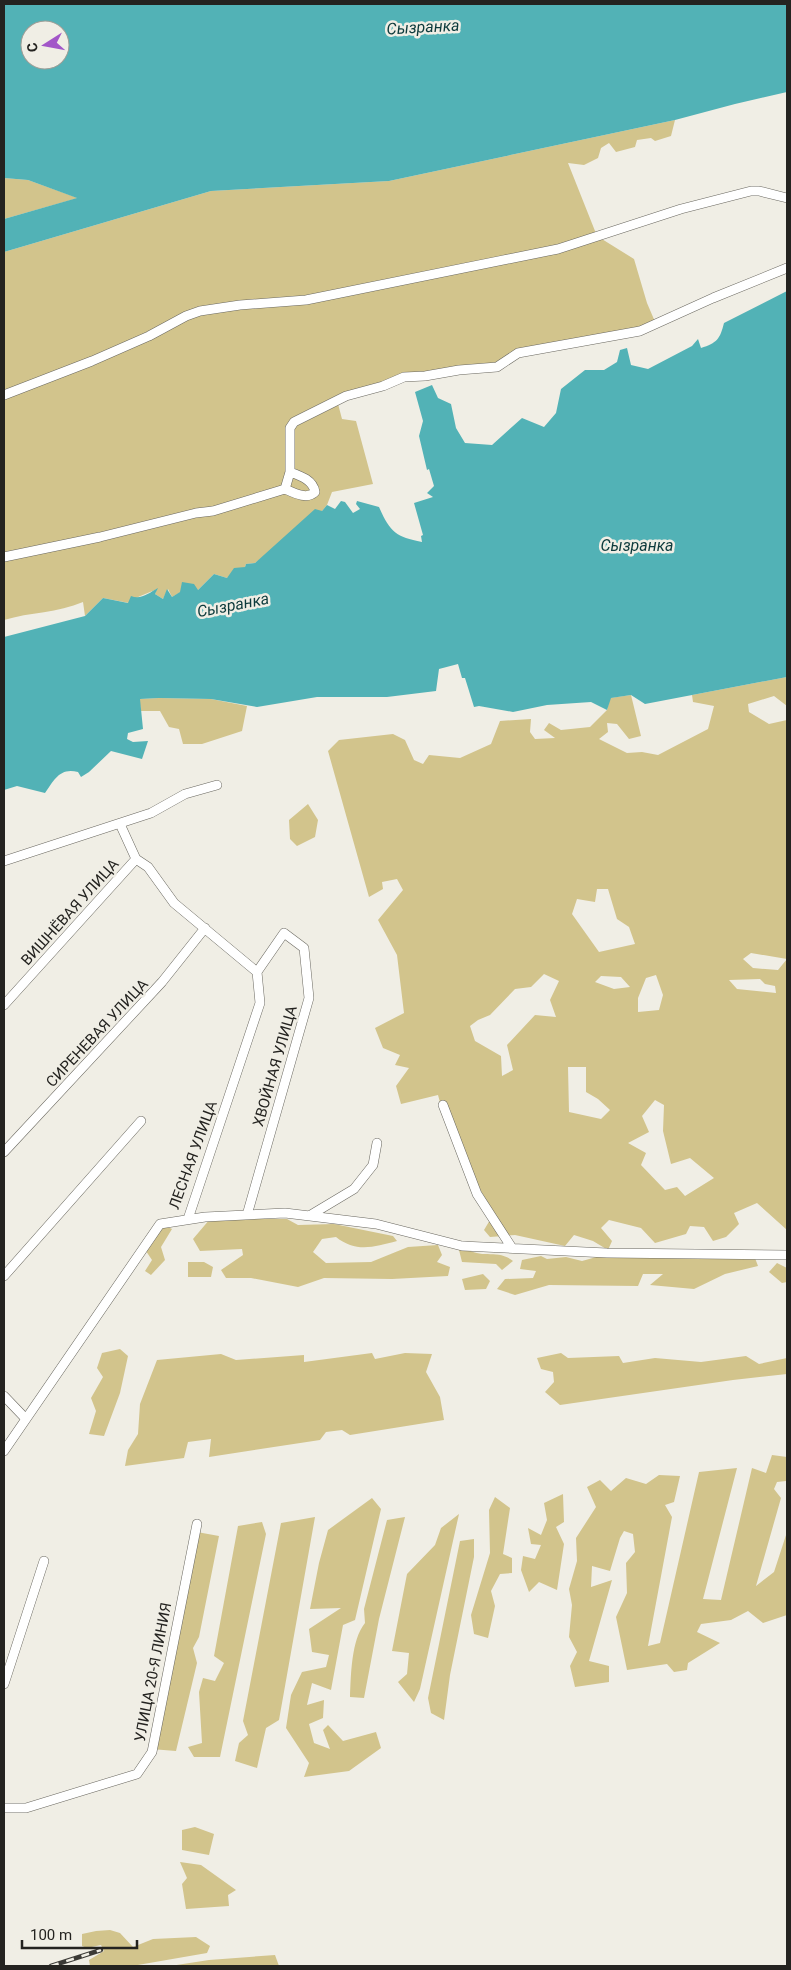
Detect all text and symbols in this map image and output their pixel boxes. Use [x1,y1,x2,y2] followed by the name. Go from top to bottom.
[386,16,460,38] water label: Сызранка
[20,20,70,70] north arrow
[24,41,41,54] text: С
[600,536,674,555] water label: Сызранка
[195,589,271,621] water label: Сызранка
[17,855,123,969] street label: ВИШНЁВАЯ УЛИЦА
[42,975,152,1091] street label: СИРЕНЕВАЯ УЛИЦА
[249,1003,301,1129] street label: ХВОЙНАЯ УЛИЦА
[165,1098,221,1212] street label: ЛЕСНАЯ УЛИЦА
[131,1601,175,1743] street label: УЛИЦА 20-Я ЛИНИЯ
[22,1918,138,1950] scale bar
[30,1926,72,1944] text: 100 m

